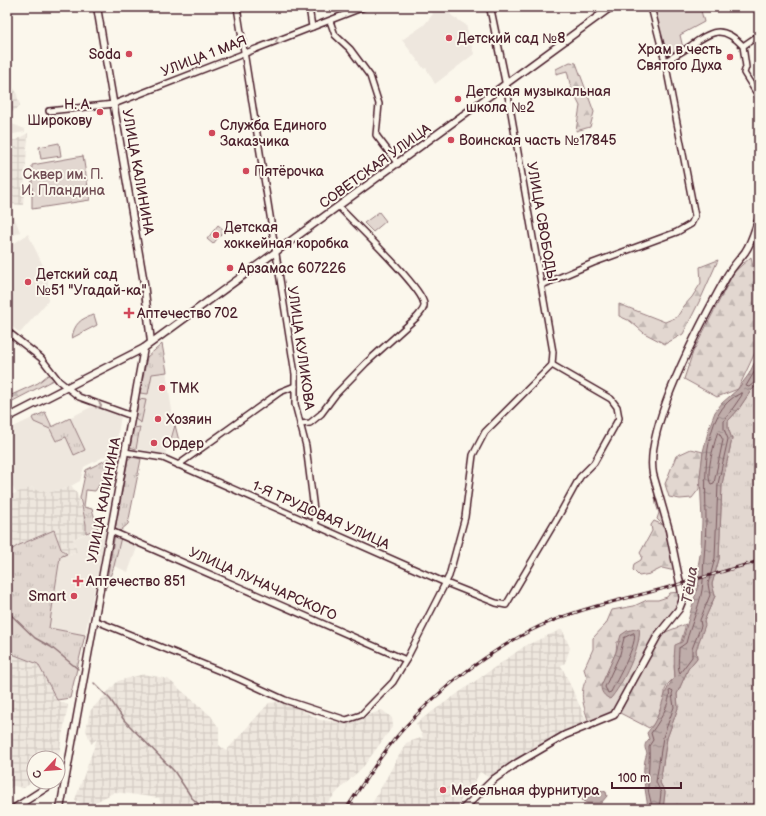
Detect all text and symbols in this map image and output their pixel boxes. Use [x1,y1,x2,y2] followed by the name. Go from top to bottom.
[457,30,565,47] place label: Детский сад №8
[159,32,249,80] street label: УЛИЦА 1 МАЯ
[444,33,454,43] marker: Детский сад №8
[274,36,281,44] one-way arrow
[637,41,723,74] place label: Храм в честь Святого Духа
[89,46,121,63] place label: Soda
[124,49,134,59] marker: Soda
[725,52,735,62] marker: Храм в честь Святого Духа
[466,83,611,116] place label: Детская музыкальная школа №2
[453,94,463,104] marker: Детская музыкальная школа №2
[27,96,93,129] place label: Н. А. Широкову
[95,107,105,117] marker: Н. А. Широкову
[119,108,158,237] street label: УЛИЦА КАЛИНИНА
[220,117,326,150] place label: Служба Единого Заказчика
[316,120,434,212] street label: СОВЕТСКАЯ УЛИЦА
[207,128,217,138] marker: Служба Единого Заказчика
[459,132,616,149] place label: Воинская часть №17845
[446,135,456,145] marker: Воинская часть №17845
[523,161,561,283] street label: УЛИЦА СВОБОДЫ
[254,163,325,180] place label: Пятёрочка
[21,166,106,199] park label: Сквер им. П. И. Пландина
[241,166,251,176] marker: Пятёрочка
[224,219,350,252] place label: Детская хоккейная коробка
[211,230,221,240] marker: Детская хоккейная коробка
[237,260,347,277] place label: Арзамас 607226
[225,263,235,273] marker: Арзамас 607226
[36,266,147,299] place label: Детский сад №51 "Угадай-ка"
[23,277,33,287] marker: Детский сад №51 "Угадай-ка"
[284,285,318,412] street label: УЛИЦА КУЛИКОВА
[136,305,238,322] place label: Аптечество 702
[124,308,134,318] marker: Аптечество 702
[170,380,200,397] place label: ТМК
[157,383,167,393] marker: ТМК
[95,400,102,409] one-way arrow
[166,411,212,428] place label: Хозяин
[153,414,163,424] marker: Хозяин
[83,435,125,564] street label: УЛИЦА КАЛИНИНА
[162,435,204,452] place label: Ордер
[149,438,159,448] marker: Ордер
[250,477,393,553] street label: 1-Я ТРУДОВАЯ УЛИЦА
[186,544,340,624] street label: УЛИЦА ЛУНАЧАРСКОГО
[678,565,702,605] water label: Тёша
[85,573,185,590] place label: Аптечество 851
[73,576,83,586] marker: Аптечество 851
[29,588,67,605] place label: Smart
[69,591,79,601] marker: Smart
[26,750,66,790] north arrow
[612,764,681,790] scale bar
[30,768,45,780] text: С
[618,771,650,786] text: 100 m
[451,782,600,799] place label: Мебельная фурнитура
[438,785,448,795] marker: Мебельная фурнитура

